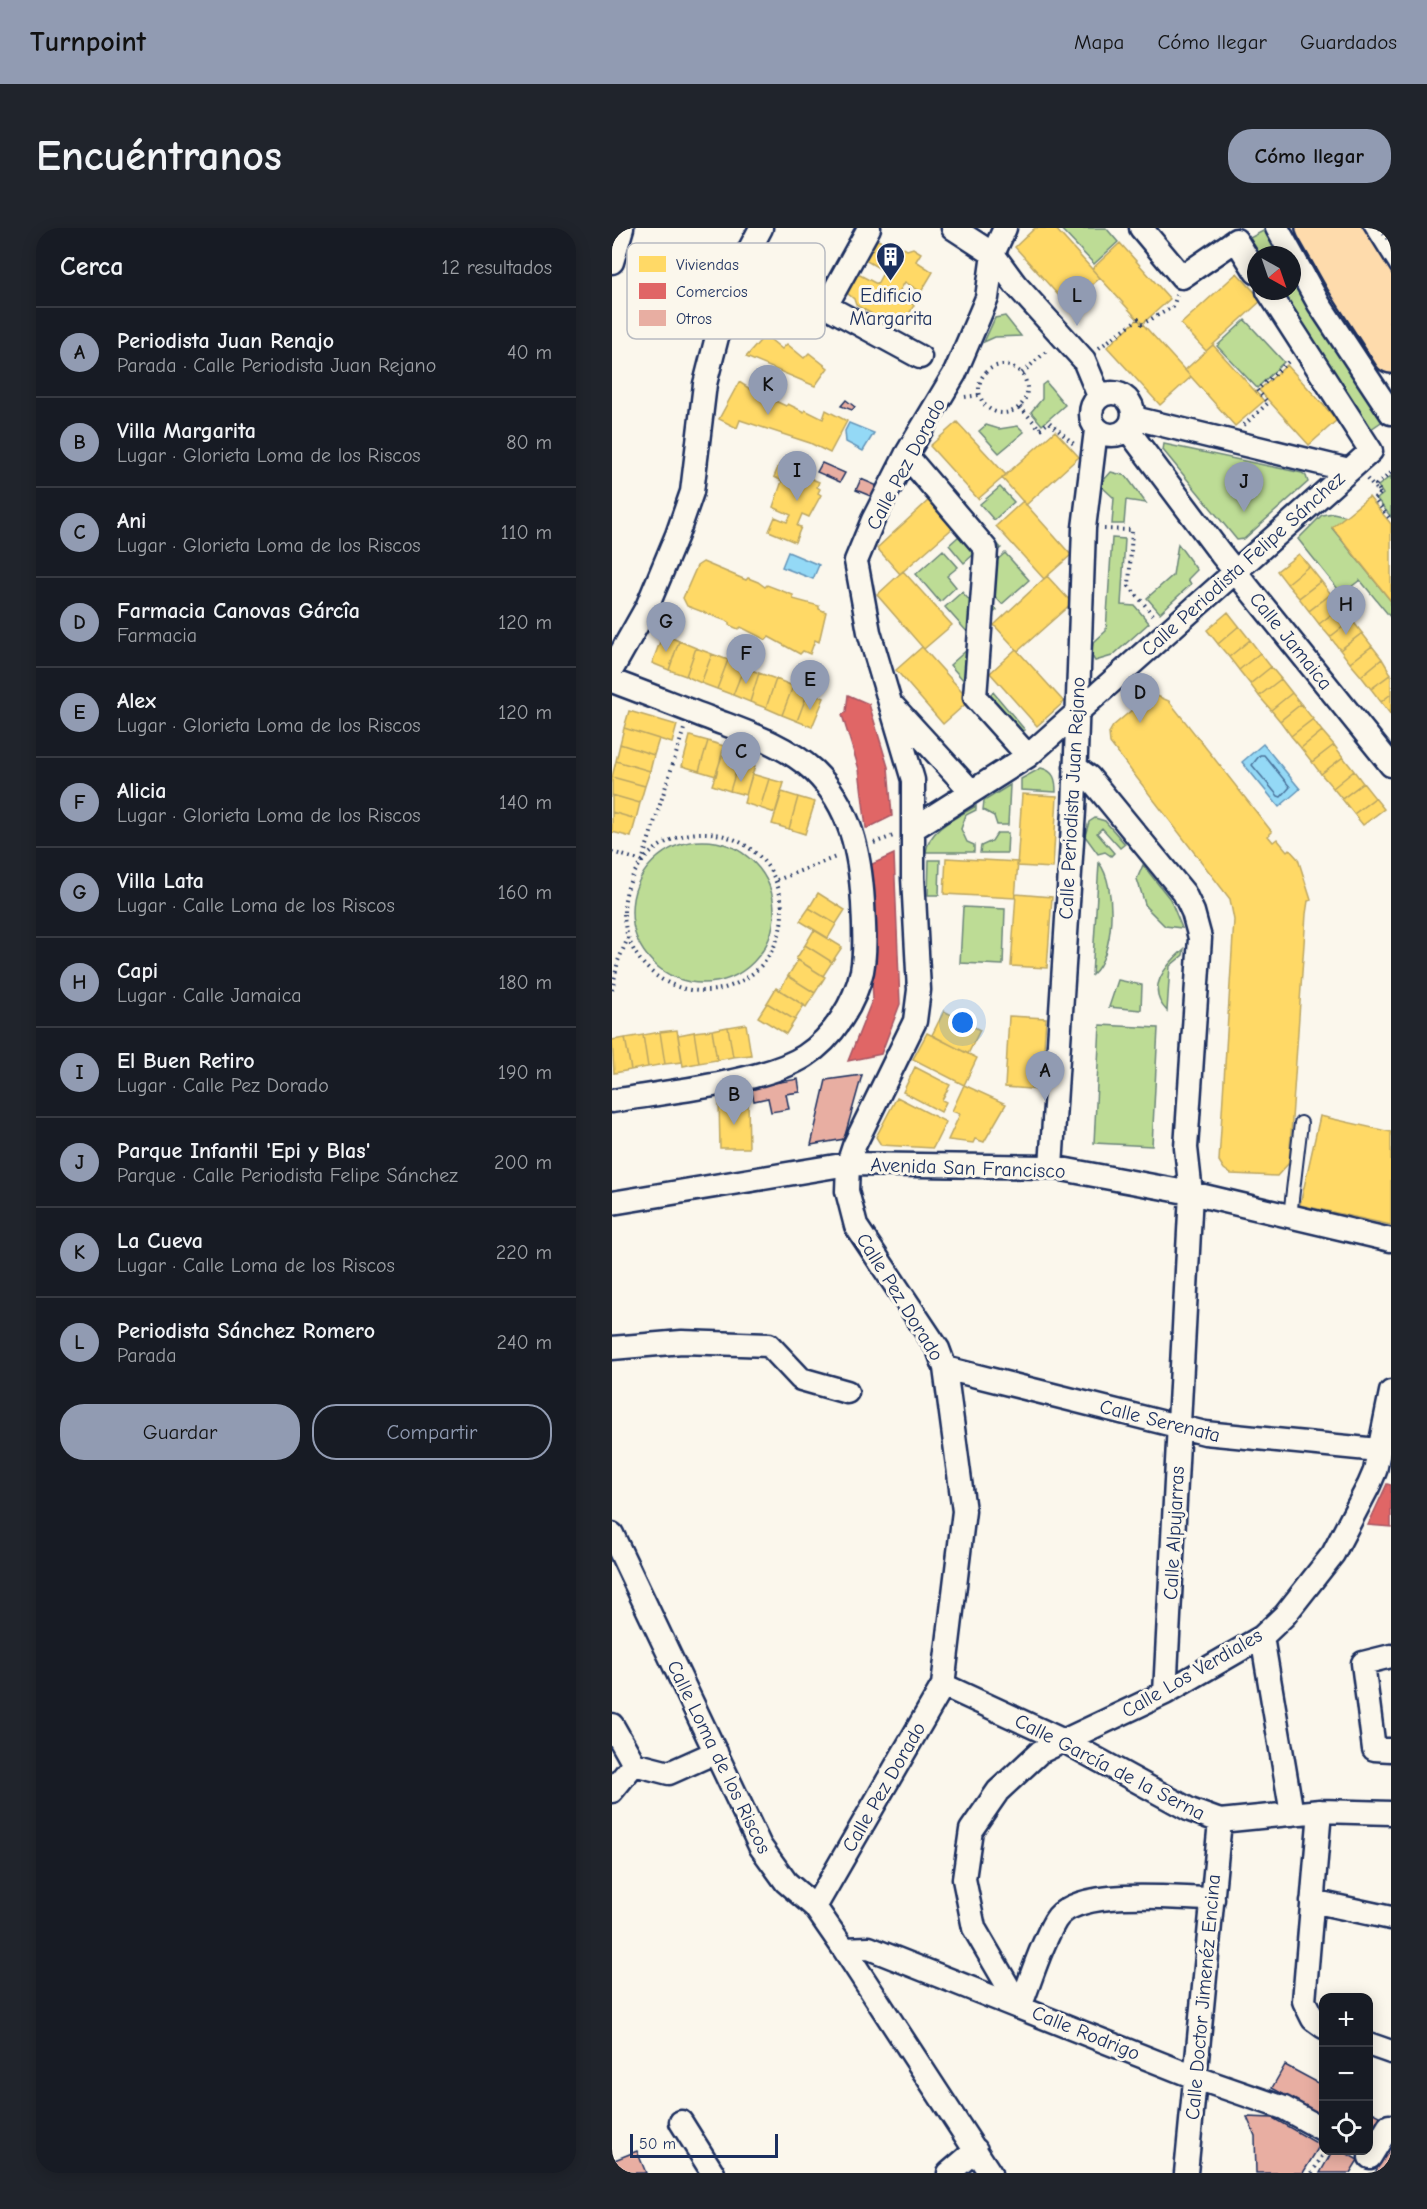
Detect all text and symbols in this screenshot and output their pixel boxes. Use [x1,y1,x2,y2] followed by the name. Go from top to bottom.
[30,26,146,58] text: Turnpoint
[1074,30,1124,54] text: Mapa
[1157,30,1267,54] text: Cómo llegar
[1300,30,1397,54] text: Guardados
[1228,129,1391,183] button: Cómo llegar
[36,132,282,181] text: Encuéntranos
[875,241,907,283] building icon: Edificio Margarita
[627,243,825,339] legend
[1247,246,1301,300] north arrow
[60,252,124,282] text: Cerca
[442,256,552,279] text: 12 resultados
[676,256,739,274] text: Viviendas
[1058,276,1096,326] pin: L
[676,283,748,301] text: Comercios
[849,284,933,330] place label: Edificio Margarita
[676,310,712,328] text: Otros
[117,328,334,354] text: Periodista Juan Renajo
[74,341,85,364] text: A
[507,341,552,364] text: 40 m
[117,354,436,377] text: Parada · Calle Periodista Juan Rejano
[748,366,788,415] pin: K
[862,394,950,534] street label: Calle Pez Dorado
[117,418,256,444] text: Villa Margarita
[73,431,86,454] text: B
[506,431,552,454] text: 80 m
[117,444,421,467] text: Lugar · Glorieta Loma de los Riscos
[778,452,816,501] pin: I
[1224,462,1264,512] pin: J
[1137,467,1349,661] street label: Calle Periodista Felipe Sánchez
[117,508,146,534] text: Ani
[73,521,86,544] text: C
[501,521,552,544] text: 110 m
[117,534,421,557] text: Lugar · Glorieta Loma de los Riscos
[1326,586,1366,635] pin: H
[1245,588,1337,694] street label: Calle Jamaica
[117,598,360,624] text: Farmacia Canovas Gárcîa
[646,602,686,652] pin: G
[73,611,86,634] text: D
[498,611,552,634] text: 120 m
[117,624,197,647] text: Farmacia
[726,634,766,684] pin: F
[790,660,830,710] pin: E
[1120,674,1160,723] pin: D
[1054,676,1090,920] street label: Calle Periodista Juan Rejano
[117,688,156,714] text: Alex
[74,701,85,724] text: E
[498,701,552,724] text: 120 m
[117,714,421,737] text: Lugar · Glorieta Loma de los Riscos
[722,732,760,782] pin: C
[117,778,167,804] text: Alicia
[74,791,85,814] text: F
[499,791,552,814] text: 140 m
[117,804,421,827] text: Lugar · Glorieta Loma de los Riscos
[117,868,204,894] text: Villa Lata
[72,881,87,904] text: G
[498,881,552,904] text: 160 m
[117,894,395,917] text: Lugar · Calle Loma de los Riscos
[117,958,158,984] text: Capi
[72,971,87,994] text: H
[498,971,552,994] text: 180 m
[117,984,302,1007] text: Lugar · Calle Jamaica
[948,1008,977,1037] your location
[117,1048,255,1074] text: El Buen Retiro
[1026,1052,1064,1101] pin: A
[75,1061,84,1084] text: I
[498,1061,552,1084] text: 190 m
[117,1074,329,1097] text: Lugar · Calle Pez Dorado
[714,1076,754,1125] pin: B
[117,1138,370,1164] text: Parque Infantil 'Epi y Blas'
[75,1151,84,1174] text: J
[494,1151,552,1174] text: 200 m
[870,1153,1066,1183] street label: Avenida San Francisco
[117,1164,458,1187] text: Parque · Calle Periodista Felipe Sánchez
[117,1228,203,1254] text: La Cueva
[852,1229,948,1365] street label: Calle Pez Dorado
[74,1241,85,1264] text: K
[496,1241,552,1264] text: 220 m
[117,1254,395,1277] text: Lugar · Calle Loma de los Riscos
[117,1318,375,1344] text: Periodista Sánchez Romero
[74,1331,85,1354] text: L
[497,1331,552,1354] text: 240 m
[117,1344,176,1367] text: Parada
[1097,1395,1223,1447] street label: Calle Serenata
[60,1404,300,1460] button: Guardar
[312,1404,552,1460] button: Compartir
[1159,1465,1189,1601] street label: Calle Alpujarras
[1118,1623,1266,1723] street label: Calle Los Verdiales
[662,1657,776,1857] street label: Calle Loma de los Riscos
[1011,1709,1209,1825] street label: Calle García de la Serna
[838,1718,930,1856] street label: Calle Pez Dorado
[1181,1873,1225,2121] street label: Calle Doctor Jimenéz Encina
[1319,1993,1373,2155] map controls
[1319,1993,1373,2047] button: +
[1029,2001,1143,2065] street label: Calle Rodrigo
[1319,2047,1373,2101] button: −
[1319,2101,1373,2155] button: locate
[630,2131,778,2158] scale bar
[639,2135,676,2153] text: 50 m

